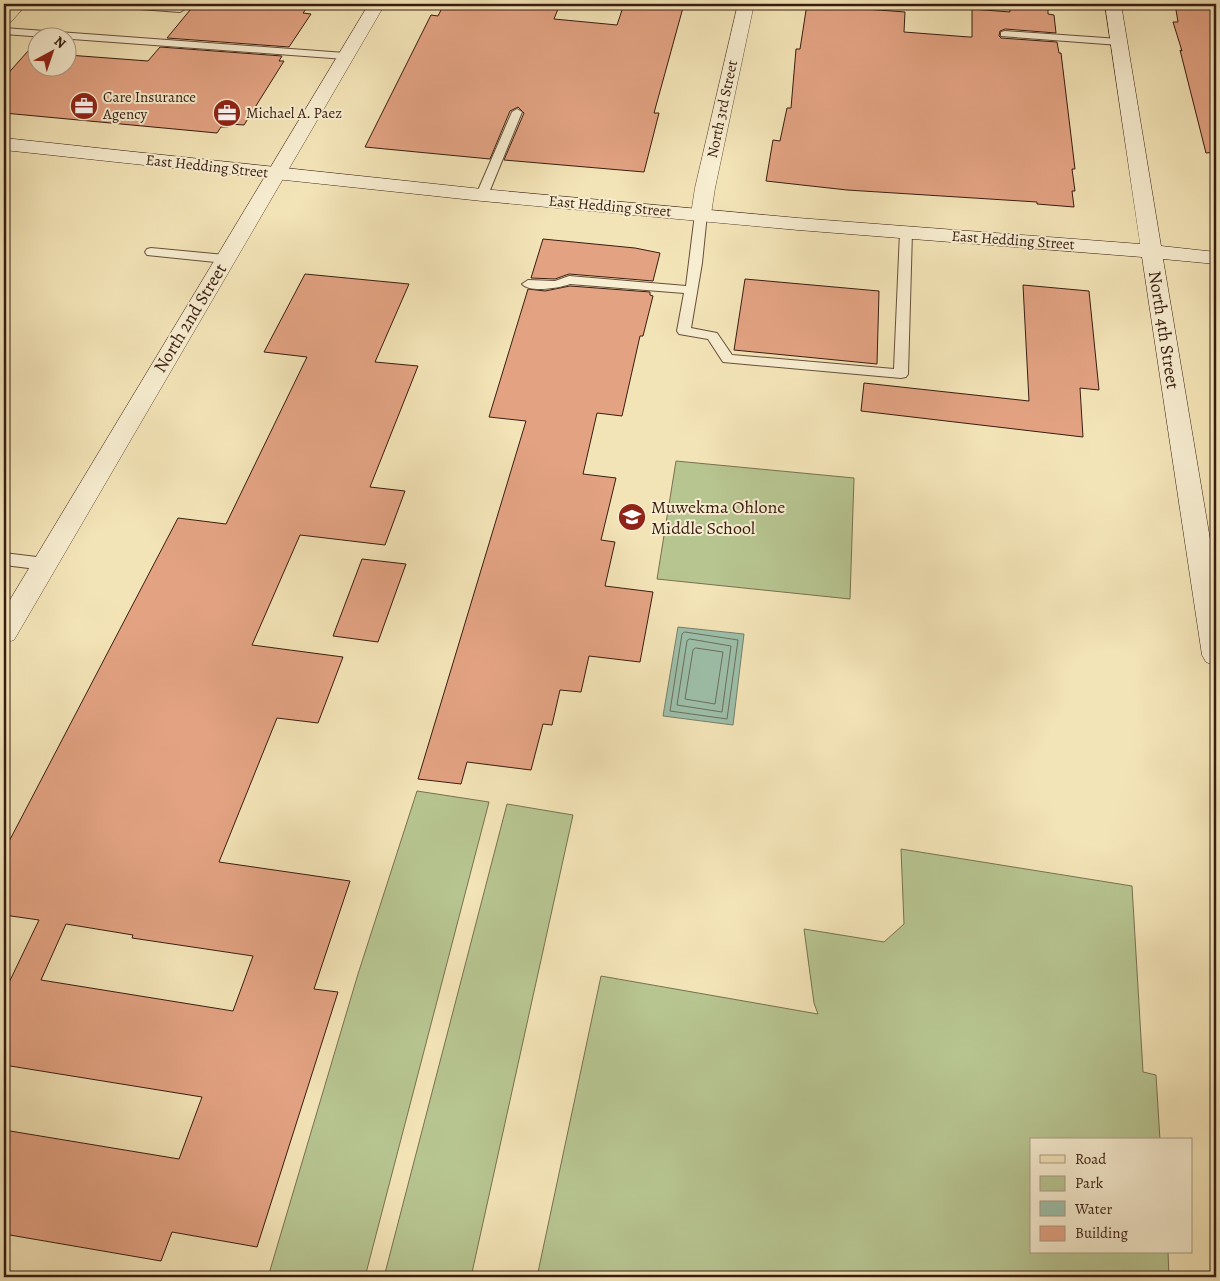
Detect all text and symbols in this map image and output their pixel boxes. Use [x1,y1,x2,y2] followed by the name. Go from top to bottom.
[28,28,78,78] north arrow
[50,32,70,53] text: N
[702,58,742,160] street label: North 3rd Street
[102,87,196,124] place label: Care Insurance Agency
[69,91,99,121] office icon: Care Insurance Agency
[212,98,242,128] office icon: Michael A. Paez
[246,103,342,123] place label: Michael A. Paez
[145,150,269,182] street label: East Hedding Street
[548,191,672,221] street label: East Hedding Street
[951,226,1075,254] street label: East Hedding Street
[148,259,232,377] street label: North 2nd Street
[1143,269,1185,391] street label: North 4th Street
[651,495,785,540] place label: Muwekma Ohlone Middle School
[617,502,647,532] school or university icon: Muwekma Ohlone Middle School
[1030,1138,1192,1254] legend
[1075,1149,1107,1169] text: Road
[1075,1173,1104,1193] text: Park
[1074,1199,1112,1219] text: Water
[1075,1223,1128,1243] text: Building

